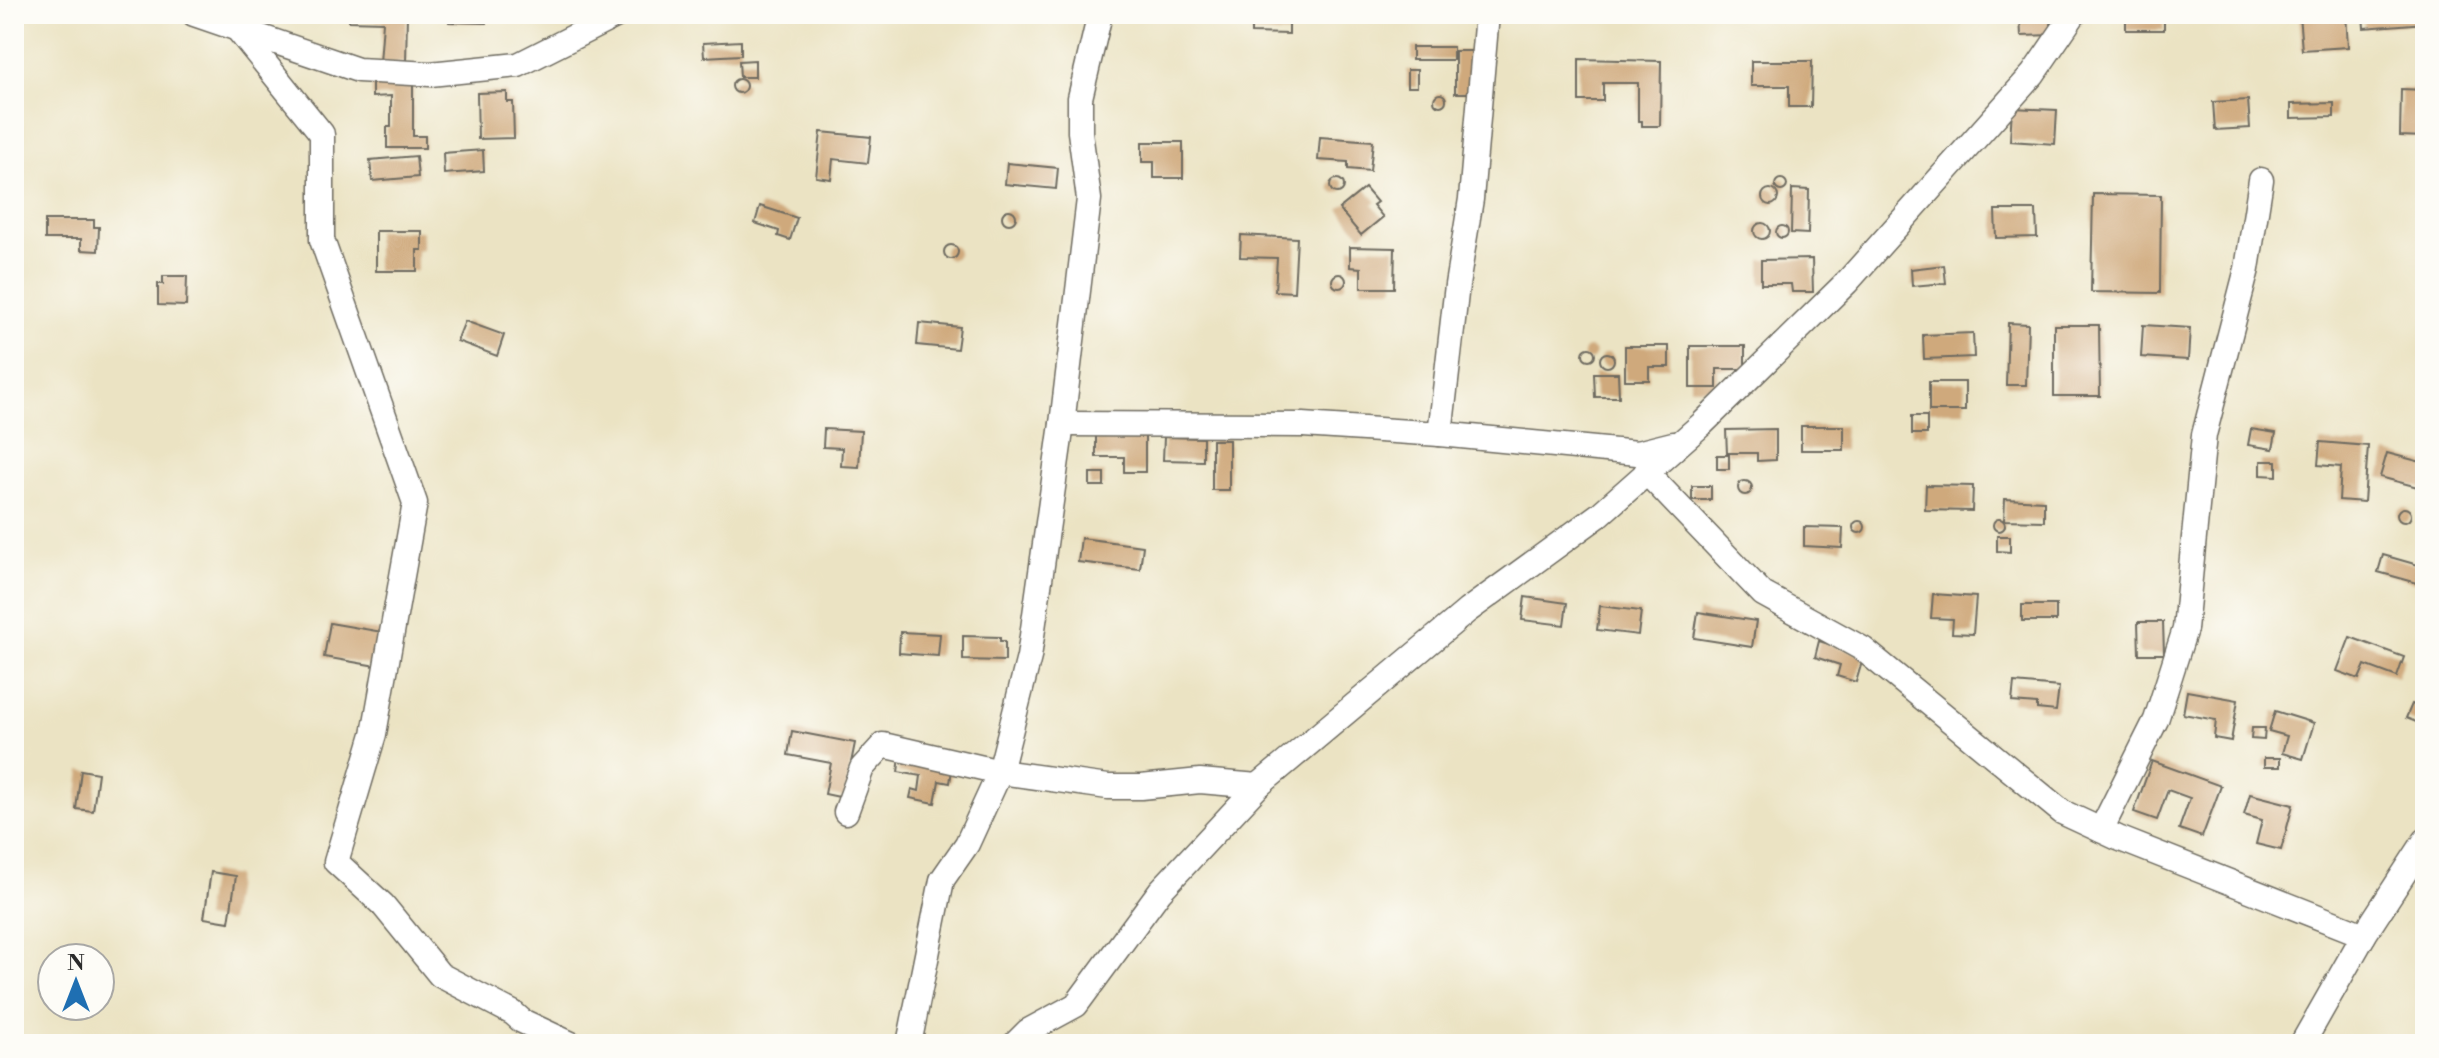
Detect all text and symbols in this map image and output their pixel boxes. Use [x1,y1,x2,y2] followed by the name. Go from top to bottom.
[36,942,116,1022] north arrow
[67,950,85,977] text: N

